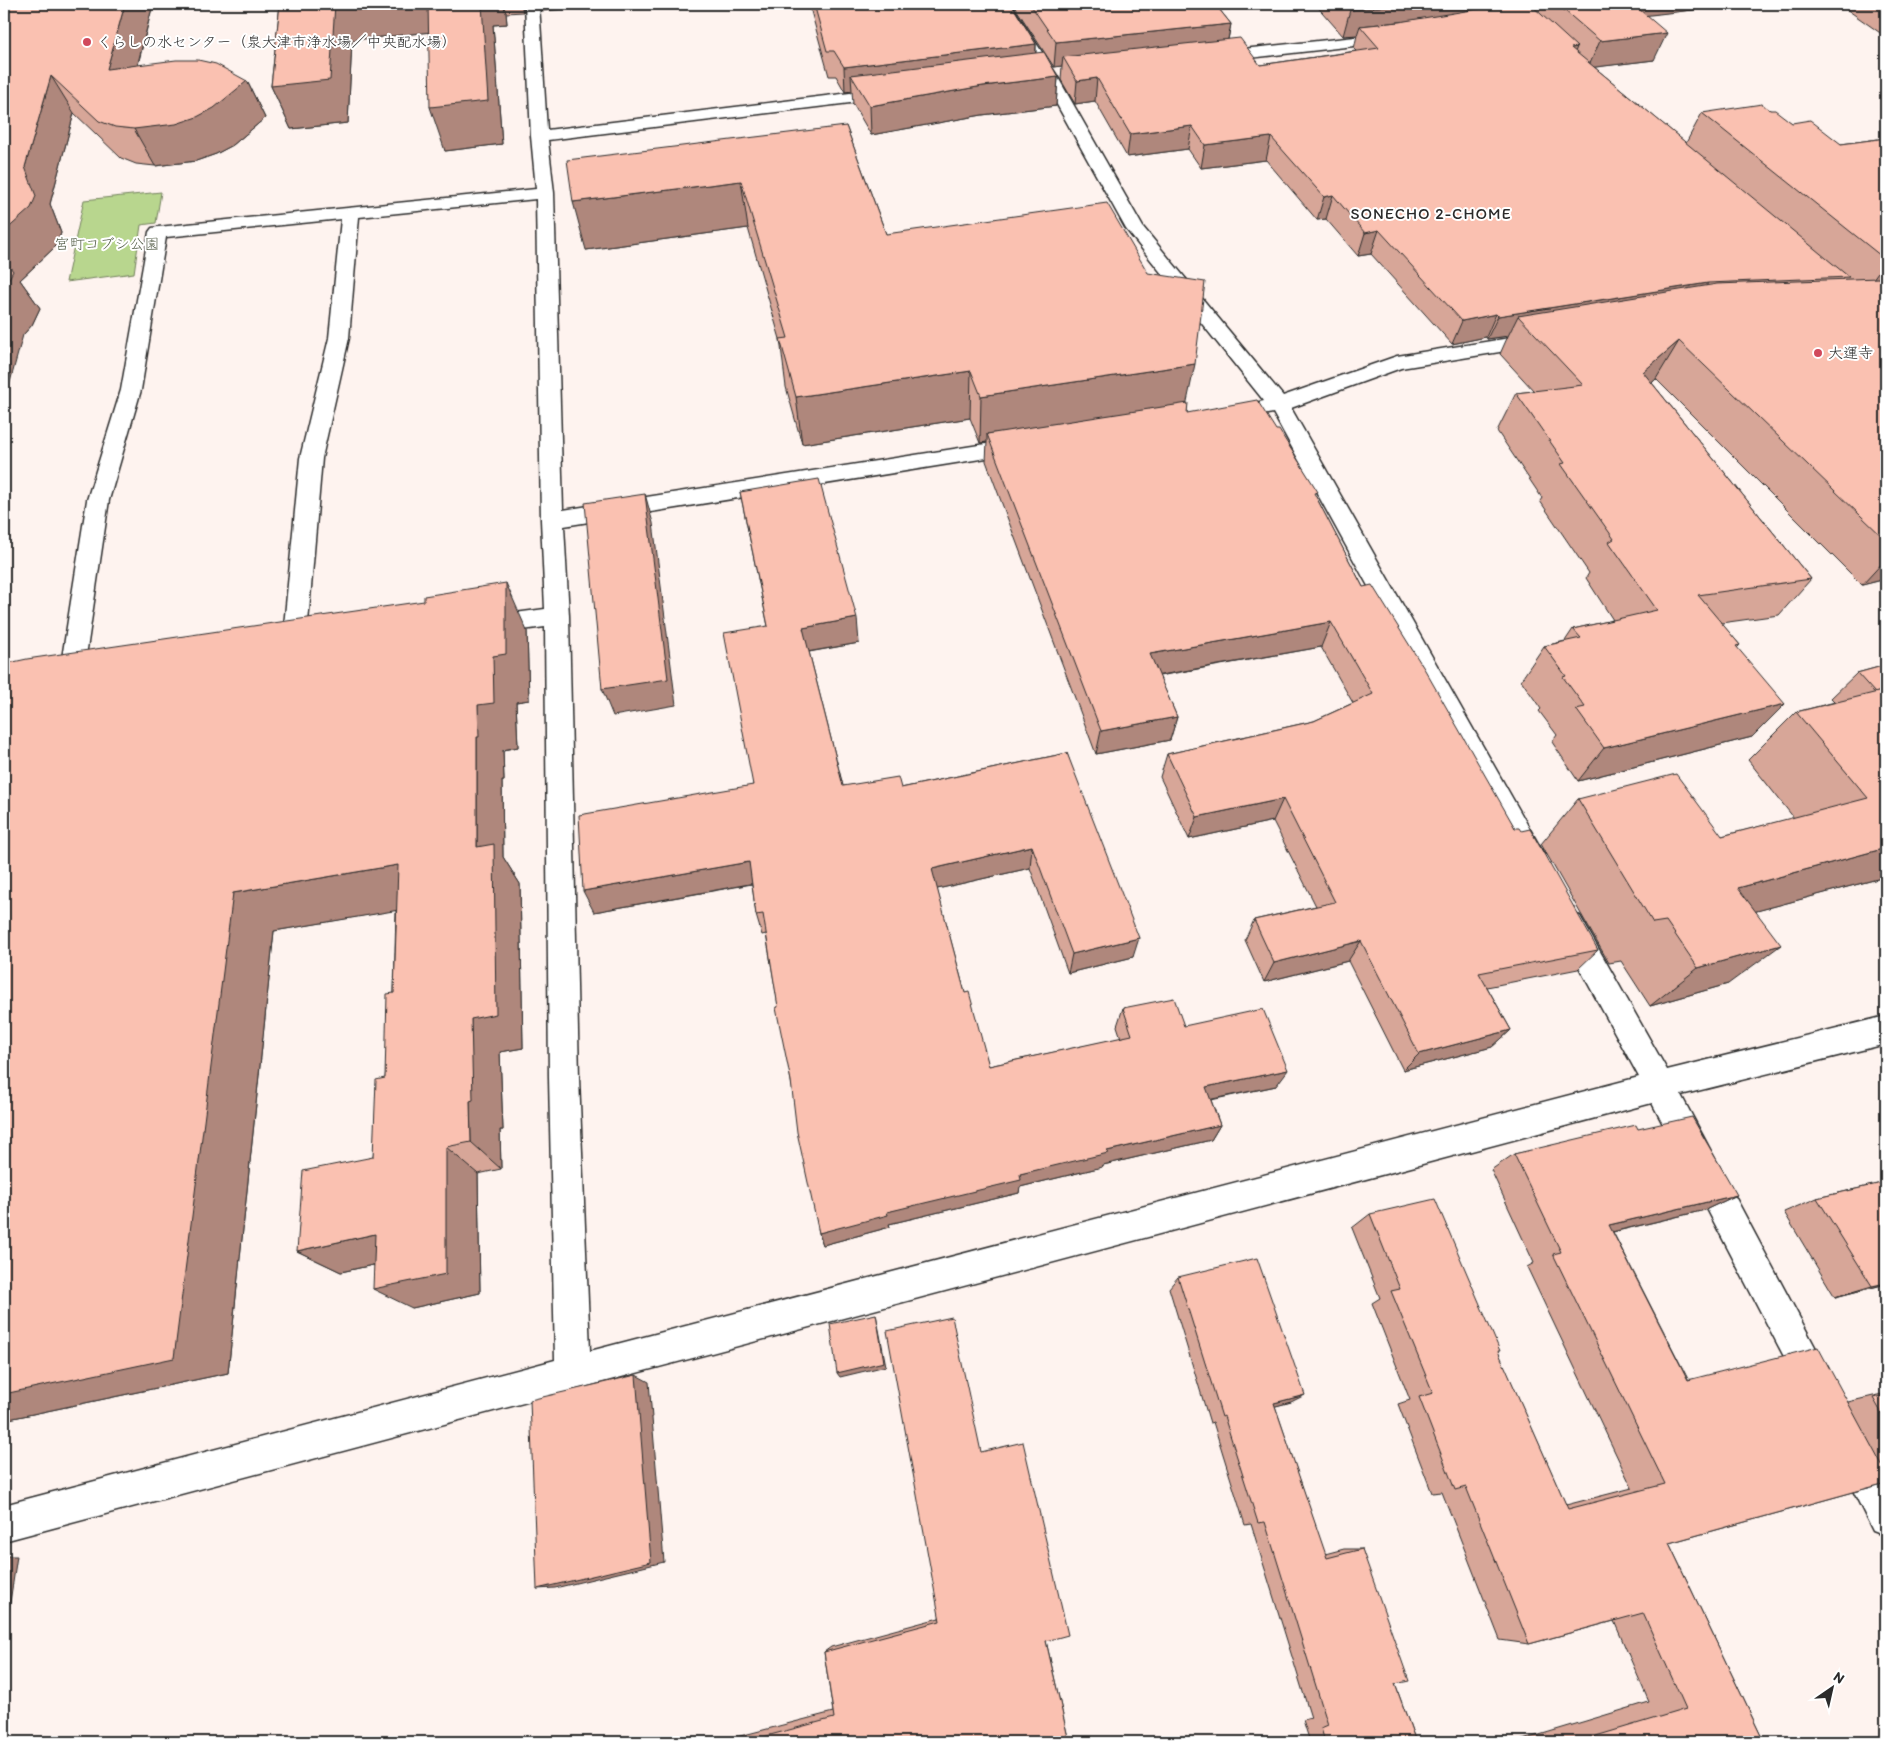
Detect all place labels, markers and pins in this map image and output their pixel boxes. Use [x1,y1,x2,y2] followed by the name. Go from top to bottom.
[97,33,456,51] place label: くらしの水センター（泉大津市浄水場／中央配水場）
[81,36,93,48] marker: くらしの水センター（泉大津市浄水場／中央配水場）
[1828,344,1873,362] place label: 大運寺
[1812,347,1824,359] marker: 大運寺

